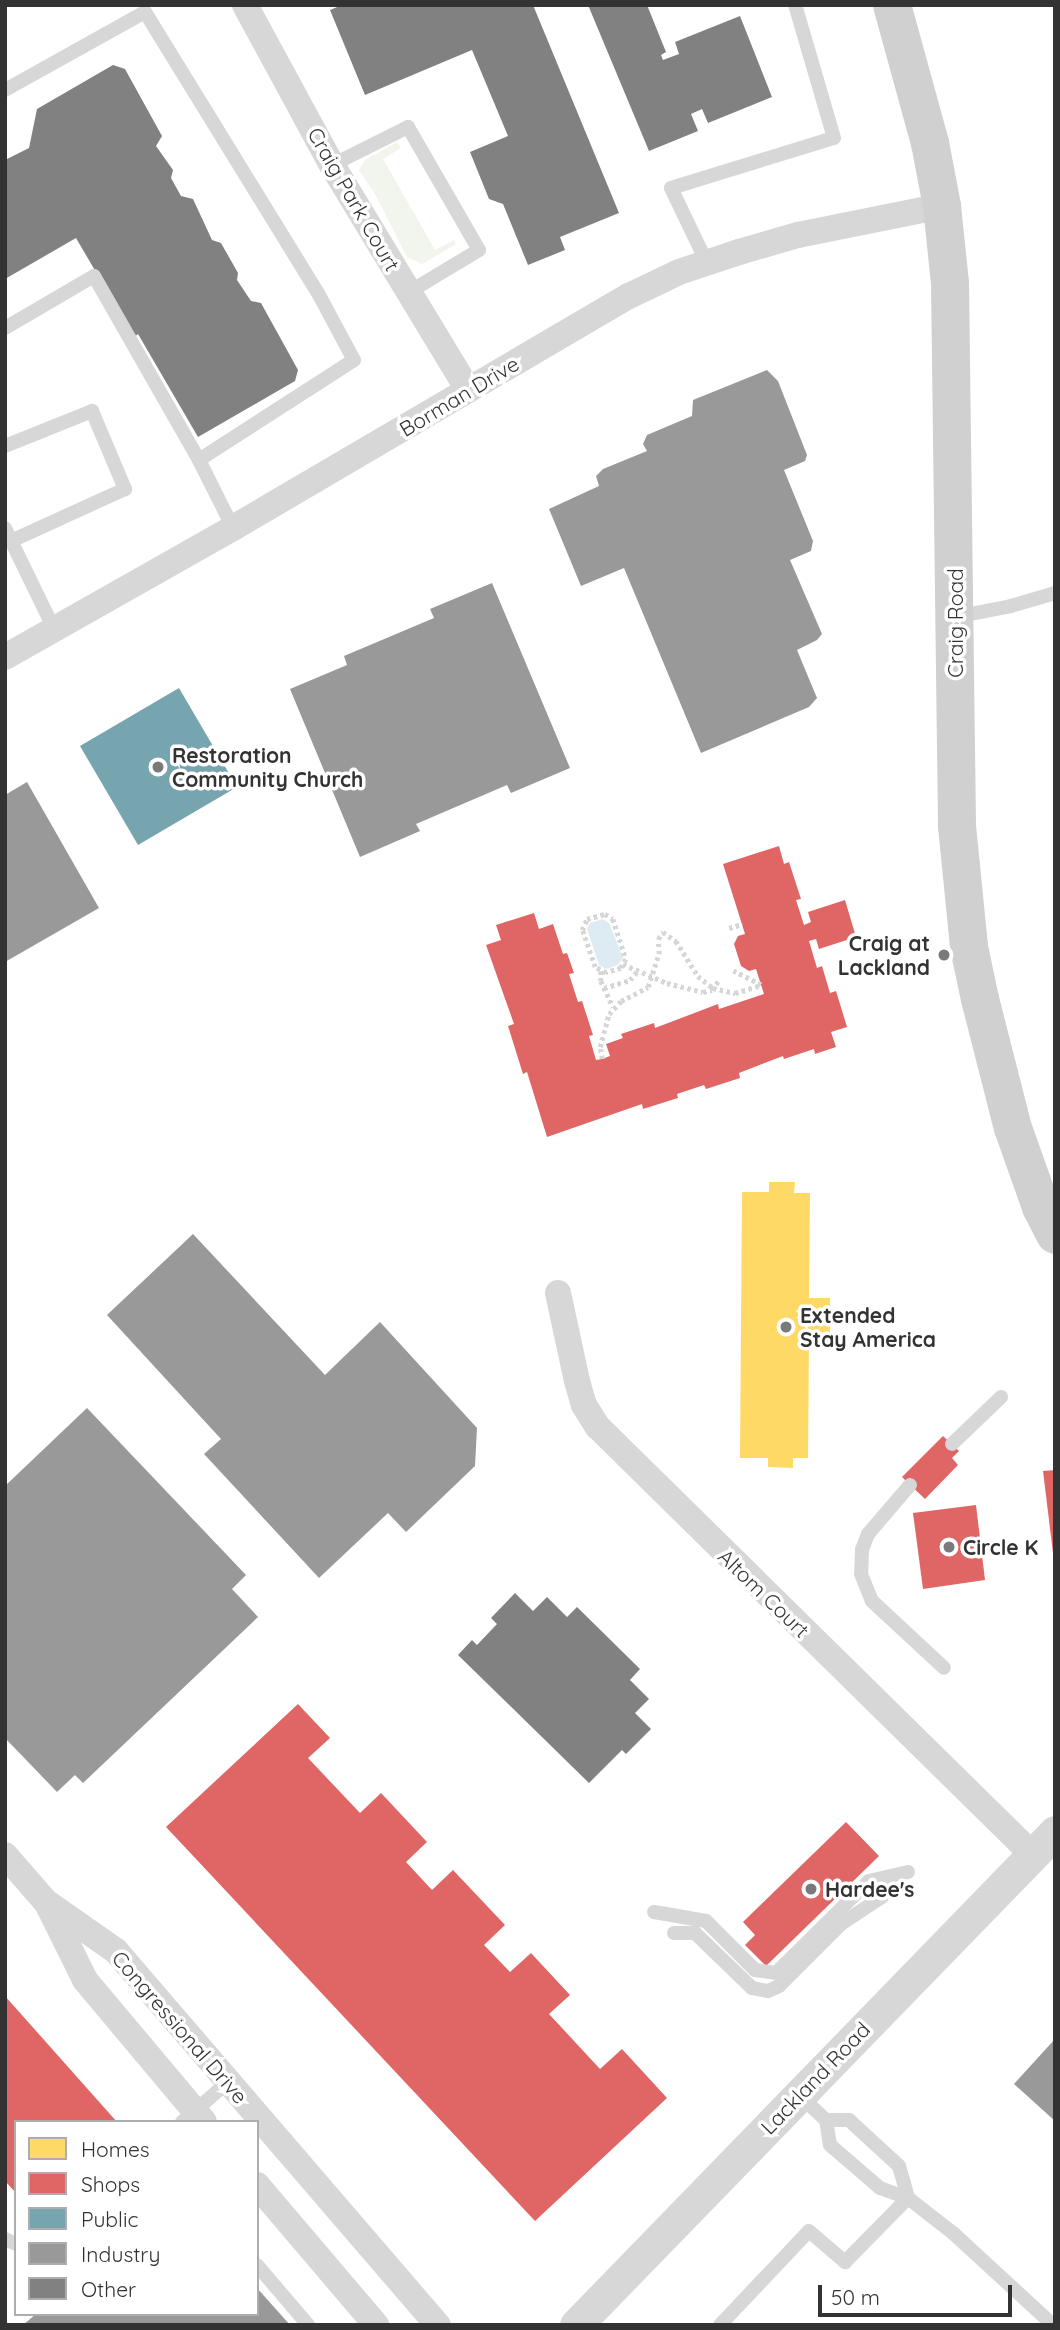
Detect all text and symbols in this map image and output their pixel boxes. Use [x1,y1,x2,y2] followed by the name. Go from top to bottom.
[303,123,405,275] street label: Craig Park Court
[395,351,523,441] street label: Borman Drive
[942,568,968,678] street label: Craig Road
[172,742,363,792] place label: Restoration Community Church
[150,759,166,775] marker: Restoration Community Church
[838,930,930,980] place label: Craig at Lackland
[936,947,952,963] marker: Craig at Lackland
[800,1302,936,1352] place label: Extended Stay America
[778,1319,794,1335] marker: Extended Stay America
[963,1534,1038,1560] place label: Circle K
[941,1539,957,1555] marker: Circle K
[713,1543,815,1643] street label: Altom Court
[825,1876,914,1902] place label: Hardee's
[803,1881,819,1897] marker: Hardee's
[107,1946,253,2108] street label: Congressional Drive
[755,2017,875,2139] street label: Lackland Road
[14,2120,259,2316] legend
[81,2136,150,2162] text: Homes
[81,2171,140,2197] text: Shops
[81,2206,138,2232] text: Public
[81,2241,160,2267] text: Industry
[822,2270,1016,2314] scale bar
[81,2276,136,2302] text: Other
[831,2284,880,2310] text: 50 m

